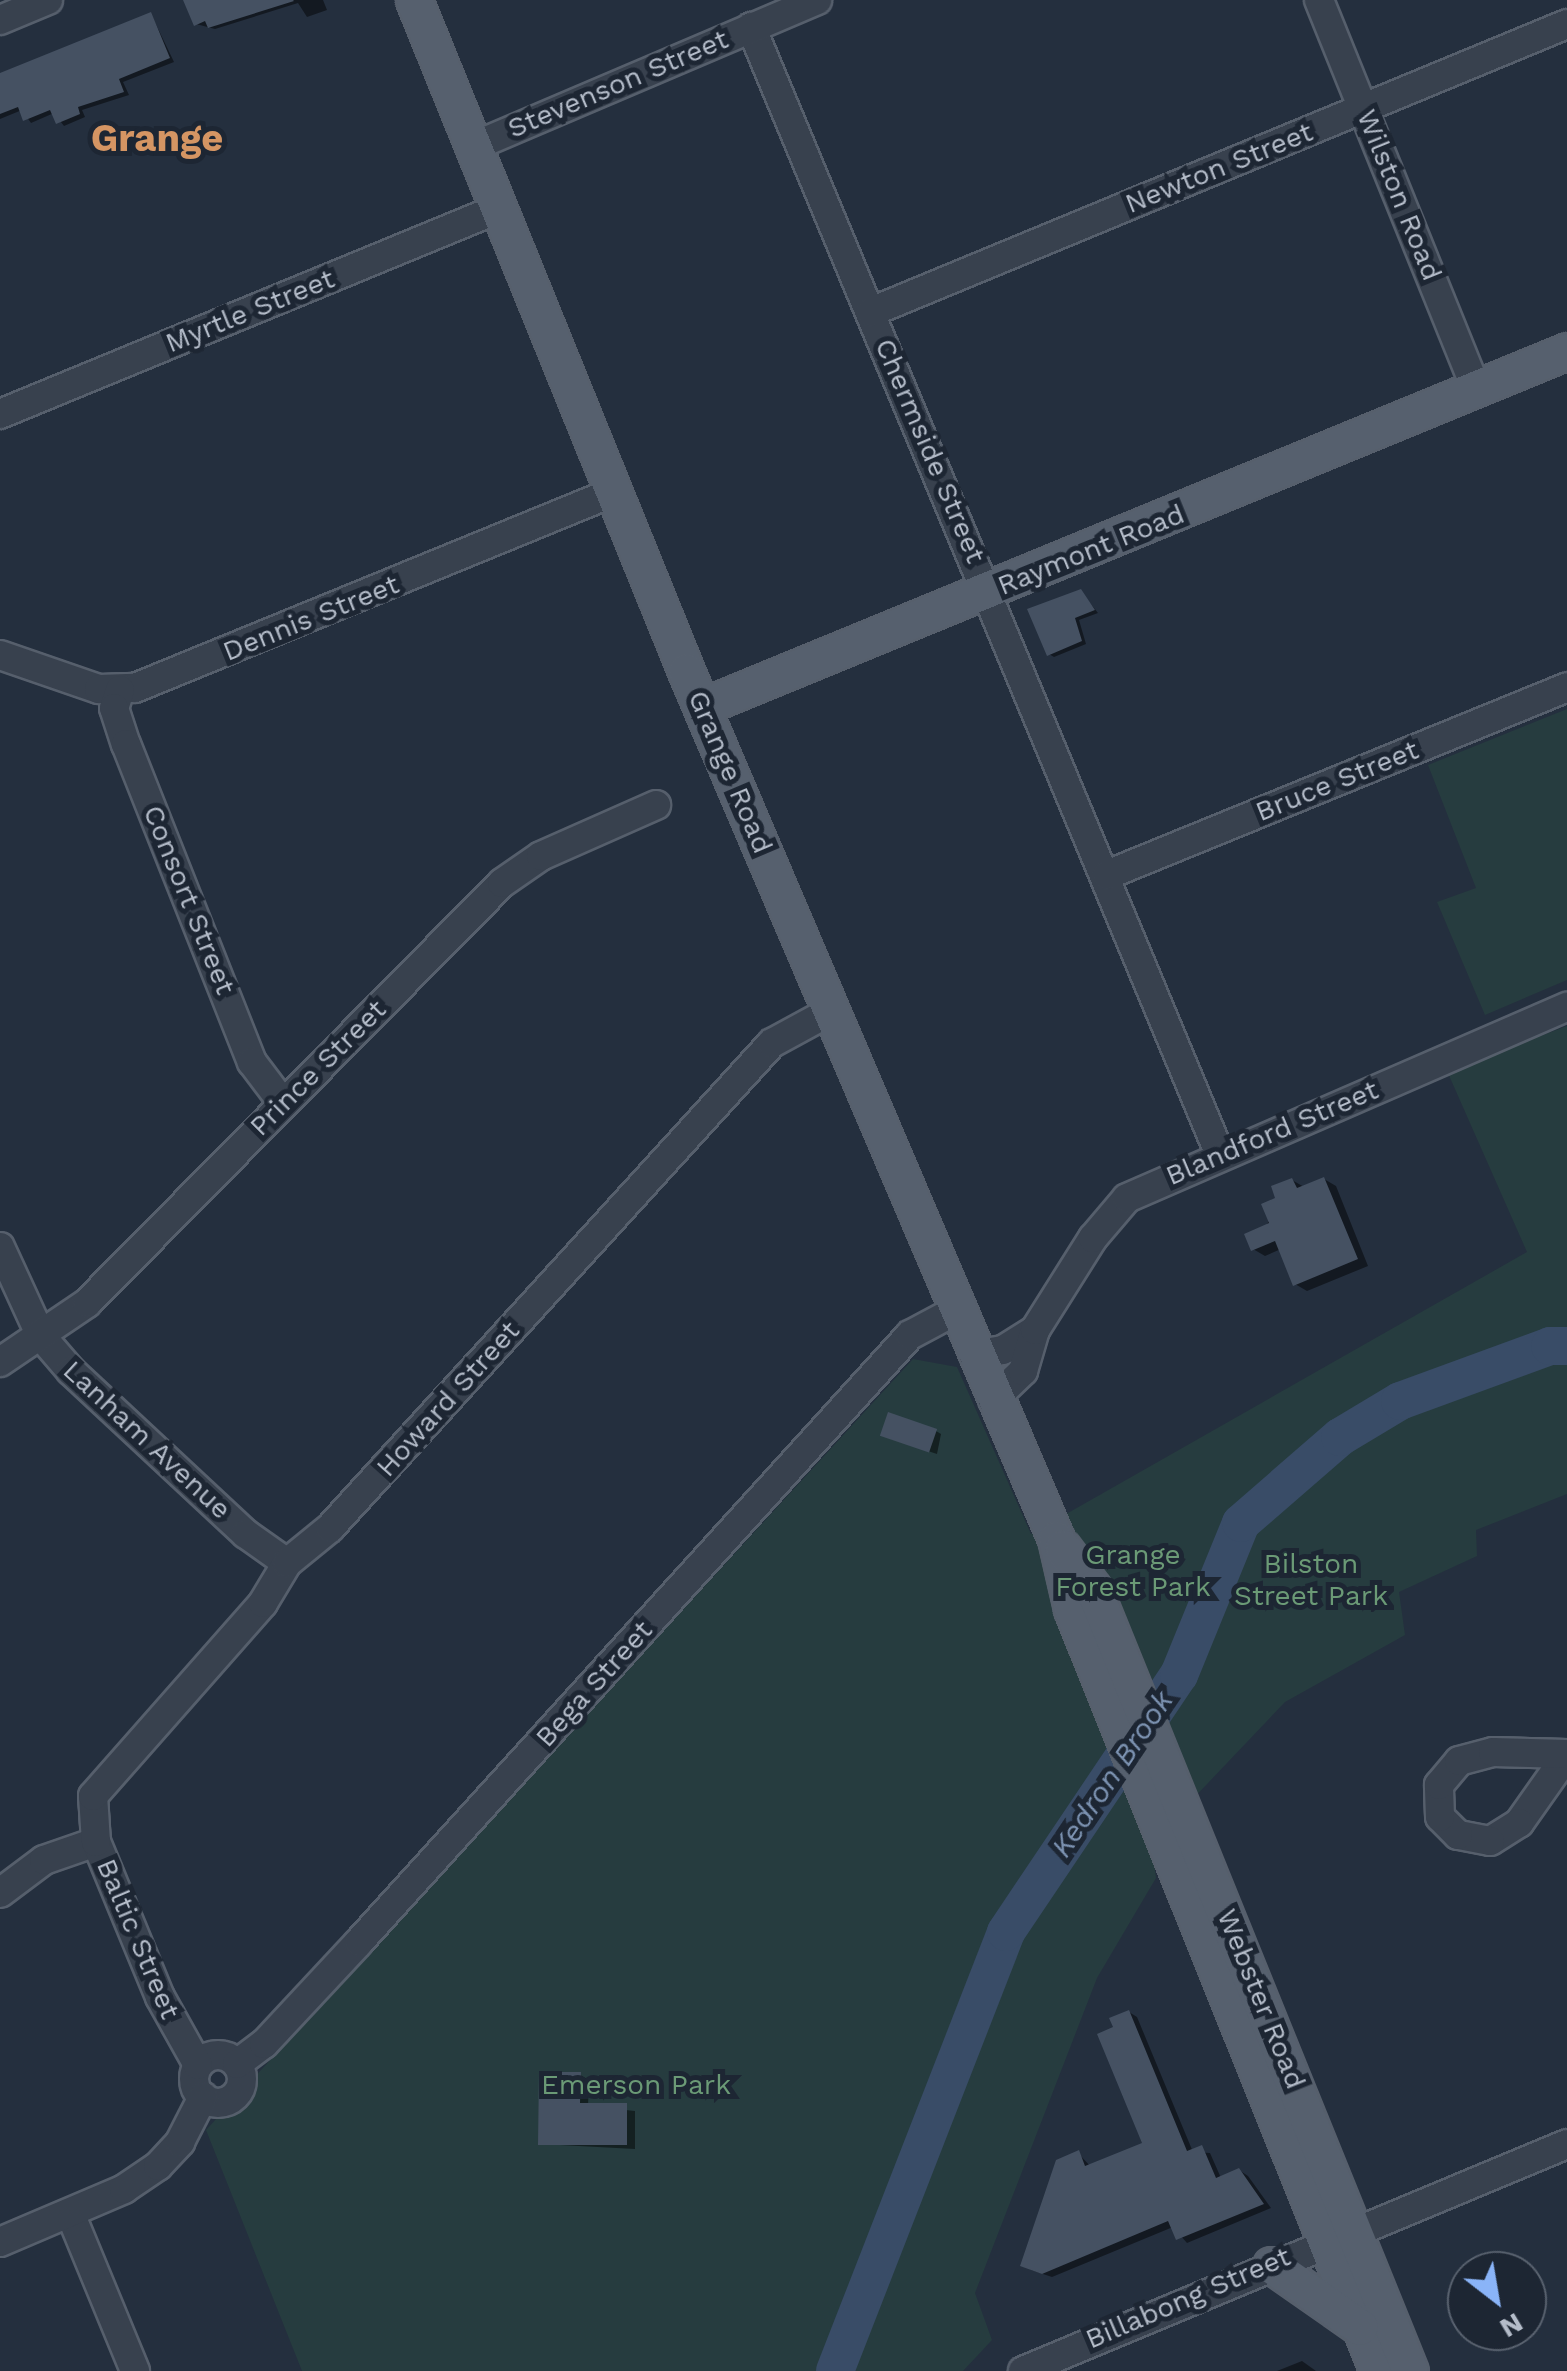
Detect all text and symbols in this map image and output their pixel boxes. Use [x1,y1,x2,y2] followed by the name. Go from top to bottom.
[503,22,733,146] street label: Stevenson Street
[1349,105,1449,285] street label: Wilston Road
[1120,115,1318,221] street label: Newton Street
[91,116,223,162] district label: Grange
[161,262,339,360] street label: Myrtle Street
[868,334,992,568] street label: Chermside Street
[993,497,1189,603] street label: Raymont Road
[218,567,404,669] street label: Dennis Street
[681,686,779,858] street label: Grange Road
[1251,733,1423,829] street label: Bruce Street
[136,801,242,999] street label: Consort Street
[243,993,393,1143] street label: Prince Street
[1161,1073,1383,1193] street label: Blandford Street
[369,1314,527,1484] street label: Howard Street
[56,1353,238,1527] street label: Lanham Avenue
[1055,1538,1211,1604] park label: Grange Forest Park
[1234,1547,1388,1613] park label: Bilston Street Park
[528,1614,660,1754] street label: Bega Street
[1043,1684,1181,1864] water label: Kedron Brook
[89,1854,187,2024] street label: Baltic Street
[1210,1904,1312,2094] street label: Webster Road
[541,2068,731,2102] park label: Emerson Park
[1081,2240,1295,2356] street label: Billabong Street
[1447,2251,1547,2351] north arrow
[1494,2306,1529,2345] text: N

